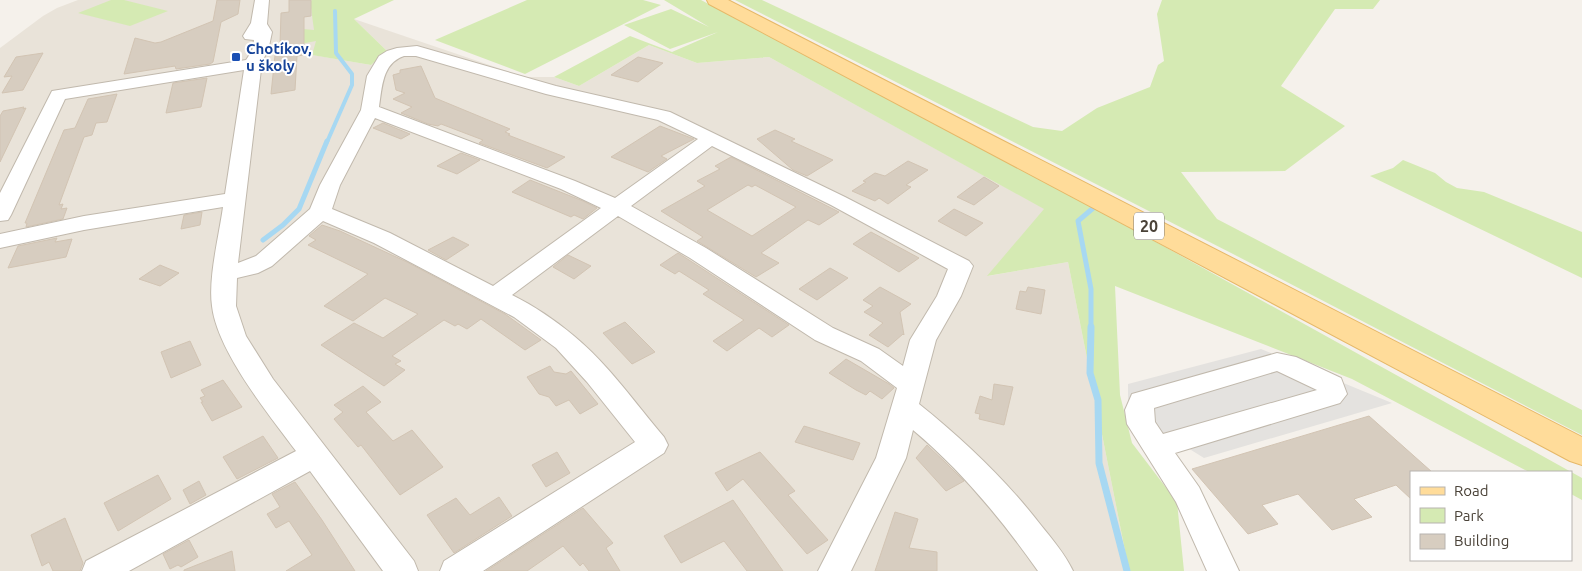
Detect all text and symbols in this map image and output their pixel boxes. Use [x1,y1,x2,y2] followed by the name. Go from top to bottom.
[246,40,312,74] place label: Chotíkov, u školy
[230,51,242,63] marker: Chotíkov, u školy
[1134,212,1164,240] road number: 20
[1410,471,1572,561] legend
[1454,482,1489,499] text: Road
[1454,507,1484,524] text: Park
[1454,532,1509,549] text: Building

